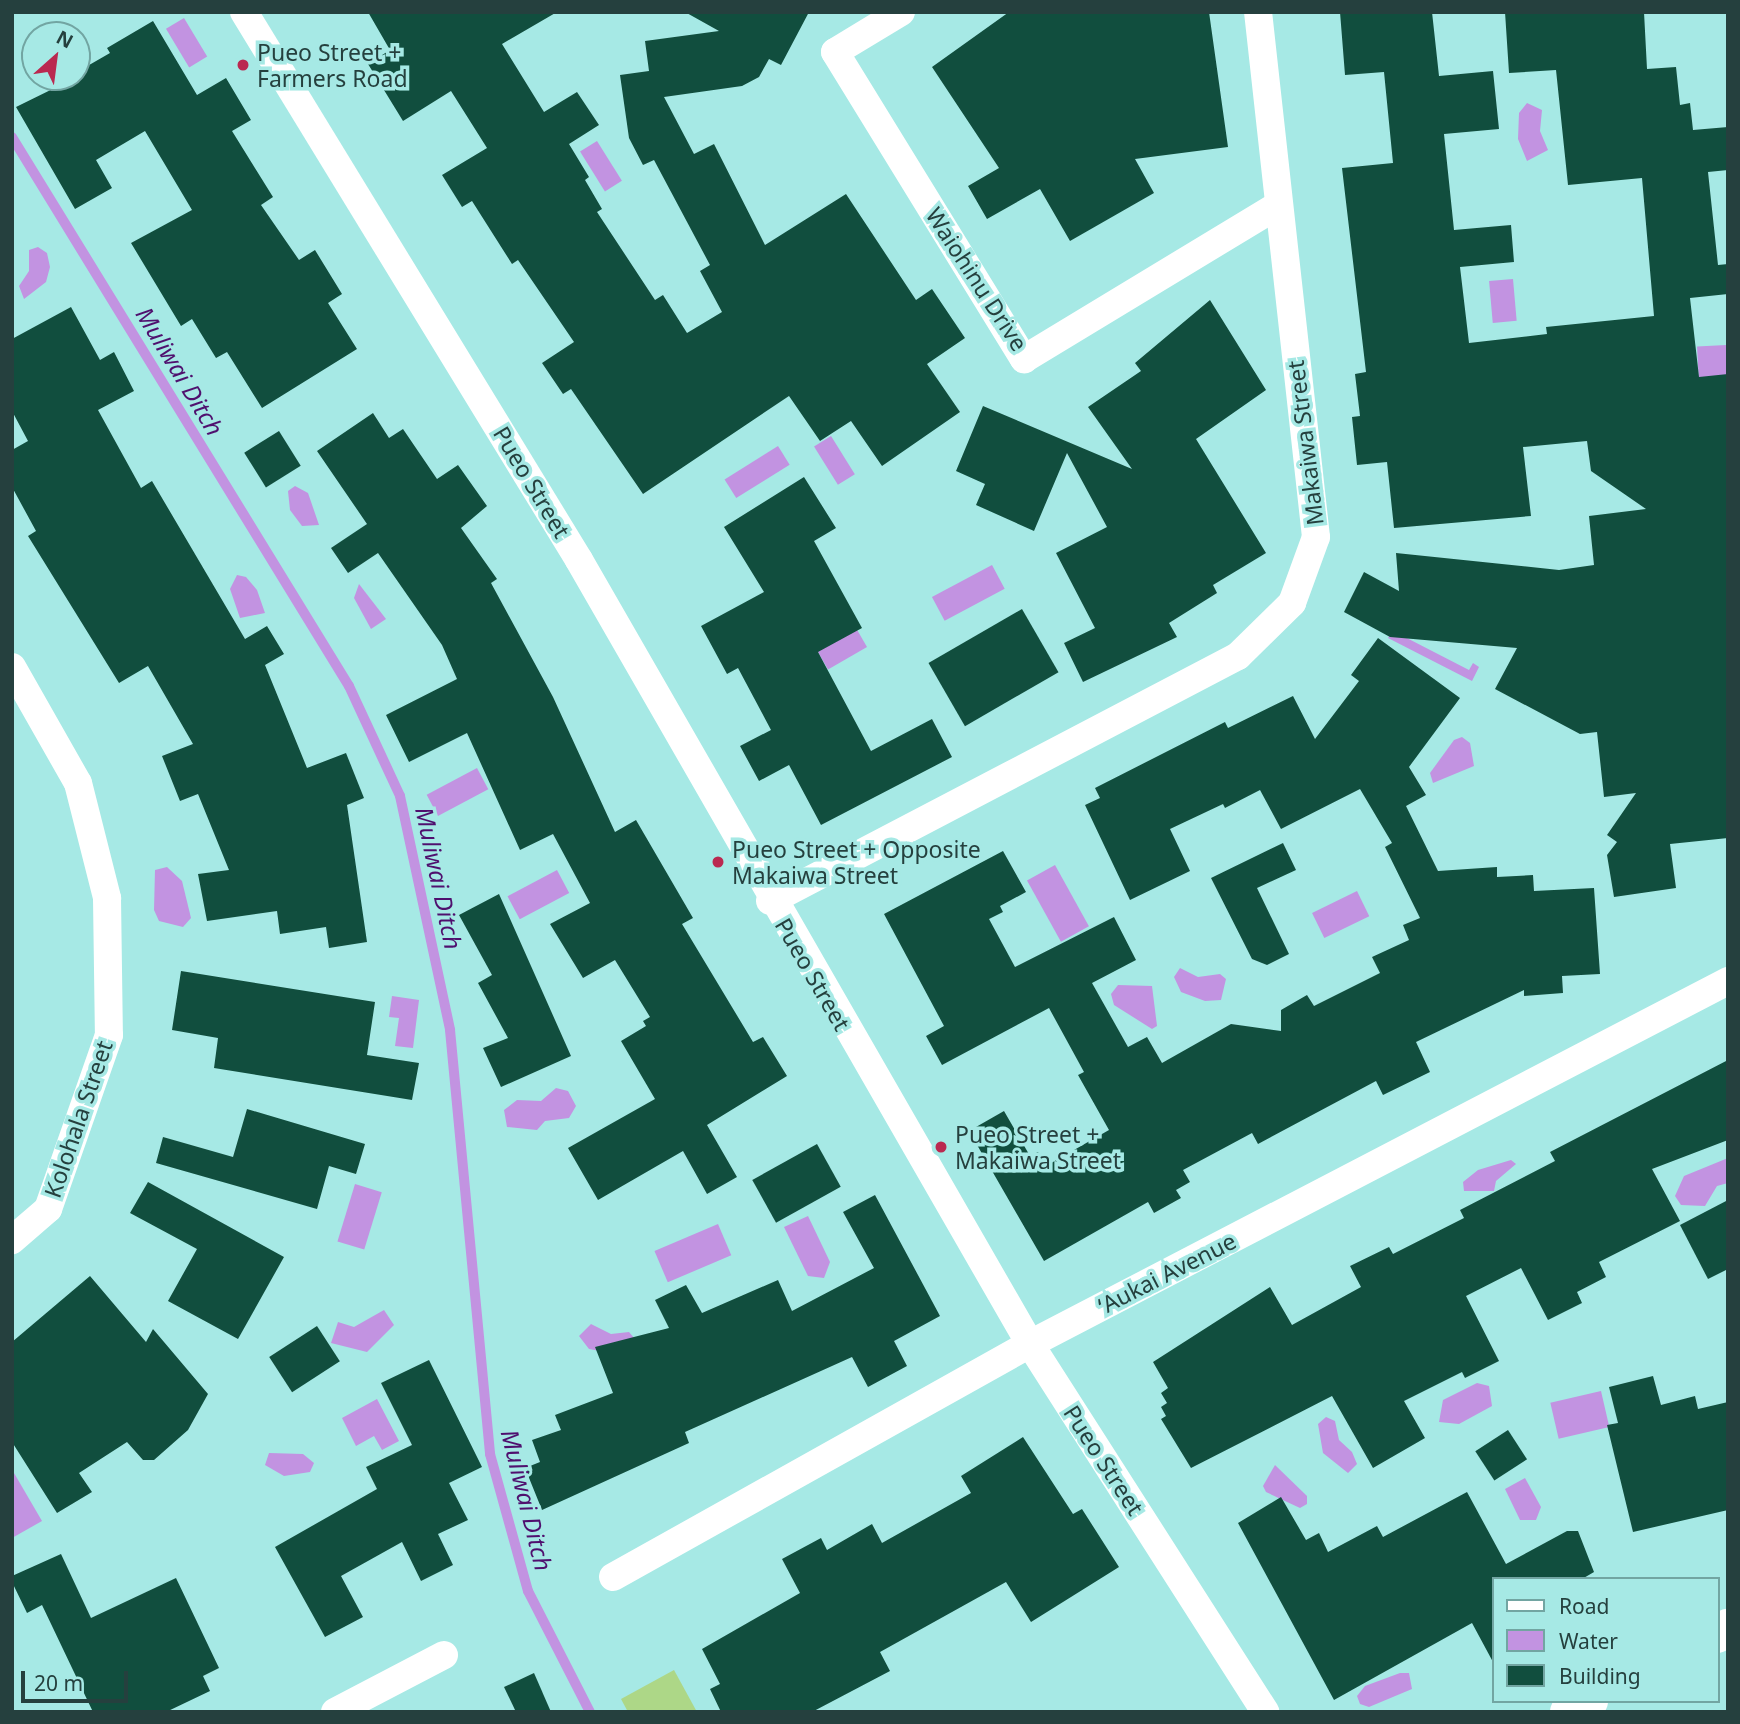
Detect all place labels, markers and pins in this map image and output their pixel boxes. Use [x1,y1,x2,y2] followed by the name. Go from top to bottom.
[257,38,408,92] place label: Pueo Street + Farmers Road
[235,57,251,73] marker: Pueo Street + Farmers Road
[732,835,981,889] place label: Pueo Street + Opposite Makaiwa Street
[710,854,726,870] marker: Pueo Street + Opposite Makaiwa Street
[955,1120,1121,1174] place label: Pueo Street + Makaiwa Street
[933,1139,949,1155] marker: Pueo Street + Makaiwa Street

